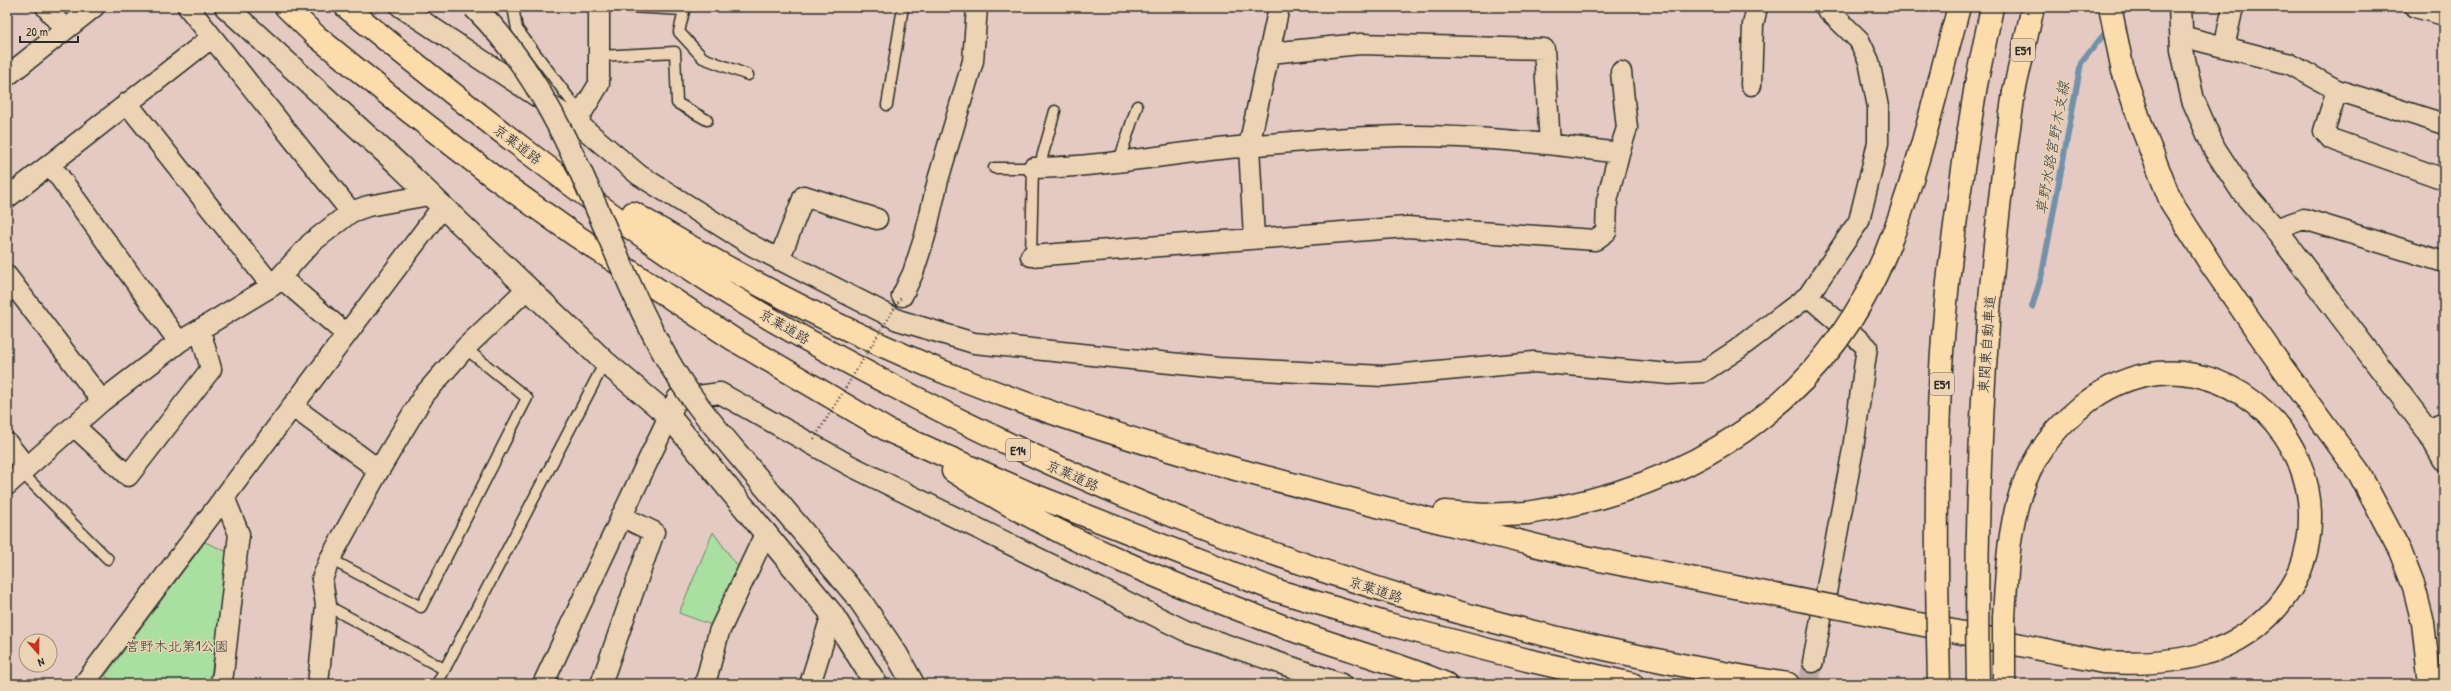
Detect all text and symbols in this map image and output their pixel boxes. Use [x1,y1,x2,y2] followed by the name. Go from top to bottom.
[20,18,78,44] scale bar
[26,23,48,40] text: 20 m
[2011,39,2035,61] road number: E51
[2030,79,2074,216] water label: 草野水路宮野木支線
[490,120,546,168] street label: 京葉道路
[1973,294,1999,394] street label: 東関東自動車道
[756,304,814,348] street label: 京葉道路
[1930,373,1954,395] road number: E51
[1006,439,1030,461] road number: E14
[1044,455,1102,495] street label: 京葉道路
[1346,571,1406,607] street label: 京葉道路
[18,633,58,673] north arrow
[125,636,229,655] park label: 宮野木北第1公園
[36,655,47,670] text: N

